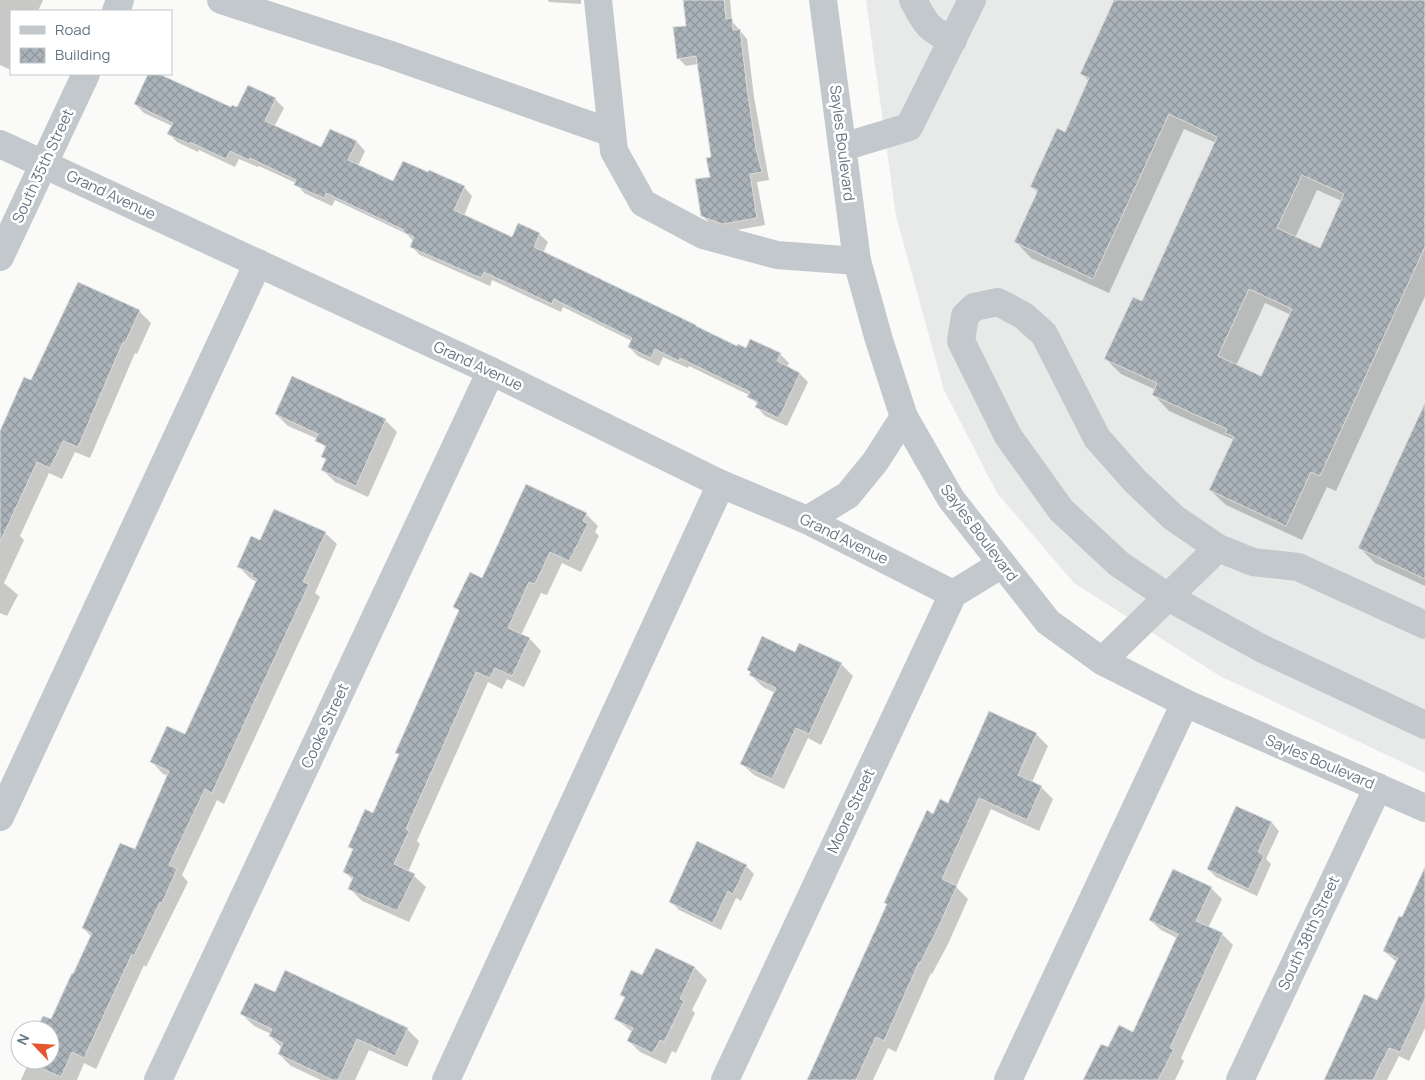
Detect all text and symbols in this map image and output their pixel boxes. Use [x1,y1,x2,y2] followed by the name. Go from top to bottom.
[10,10,172,75] legend
[55,19,91,40] text: Road
[55,44,110,65] text: Building
[825,84,860,202] street label: Sayles Boulevard
[7,105,78,226] street label: South 35th Street
[63,165,159,224] street label: Grand Avenue
[430,336,526,395] street label: Grand Avenue
[936,480,1023,586] street label: Sayles Boulevard
[796,508,892,569] street label: Grand Avenue
[296,680,353,772] street label: Cooke Street
[1262,729,1378,794] street label: Sayles Boulevard
[822,765,879,857] street label: Moore Street
[1273,872,1344,993] street label: South 38th Street
[10,1020,60,1070] north arrow
[12,1031,34,1048] text: N

